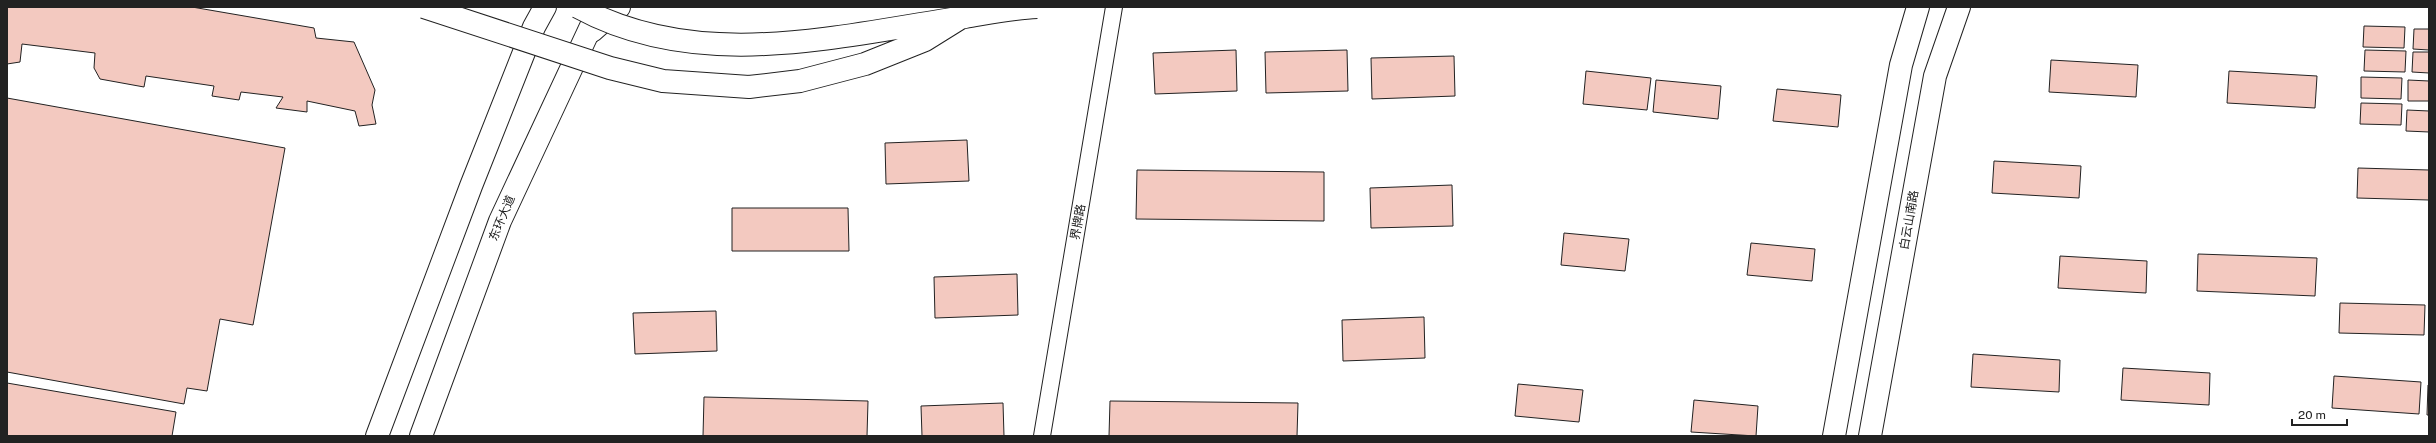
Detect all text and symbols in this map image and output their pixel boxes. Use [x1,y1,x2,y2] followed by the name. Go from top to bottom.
[1897,189,1921,251] street label: 白云山南路
[486,193,518,243] street label: 东环大道
[1068,203,1088,241] street label: 界牌路
[2292,401,2347,427] scale bar
[2298,408,2326,422] text: 20 m

